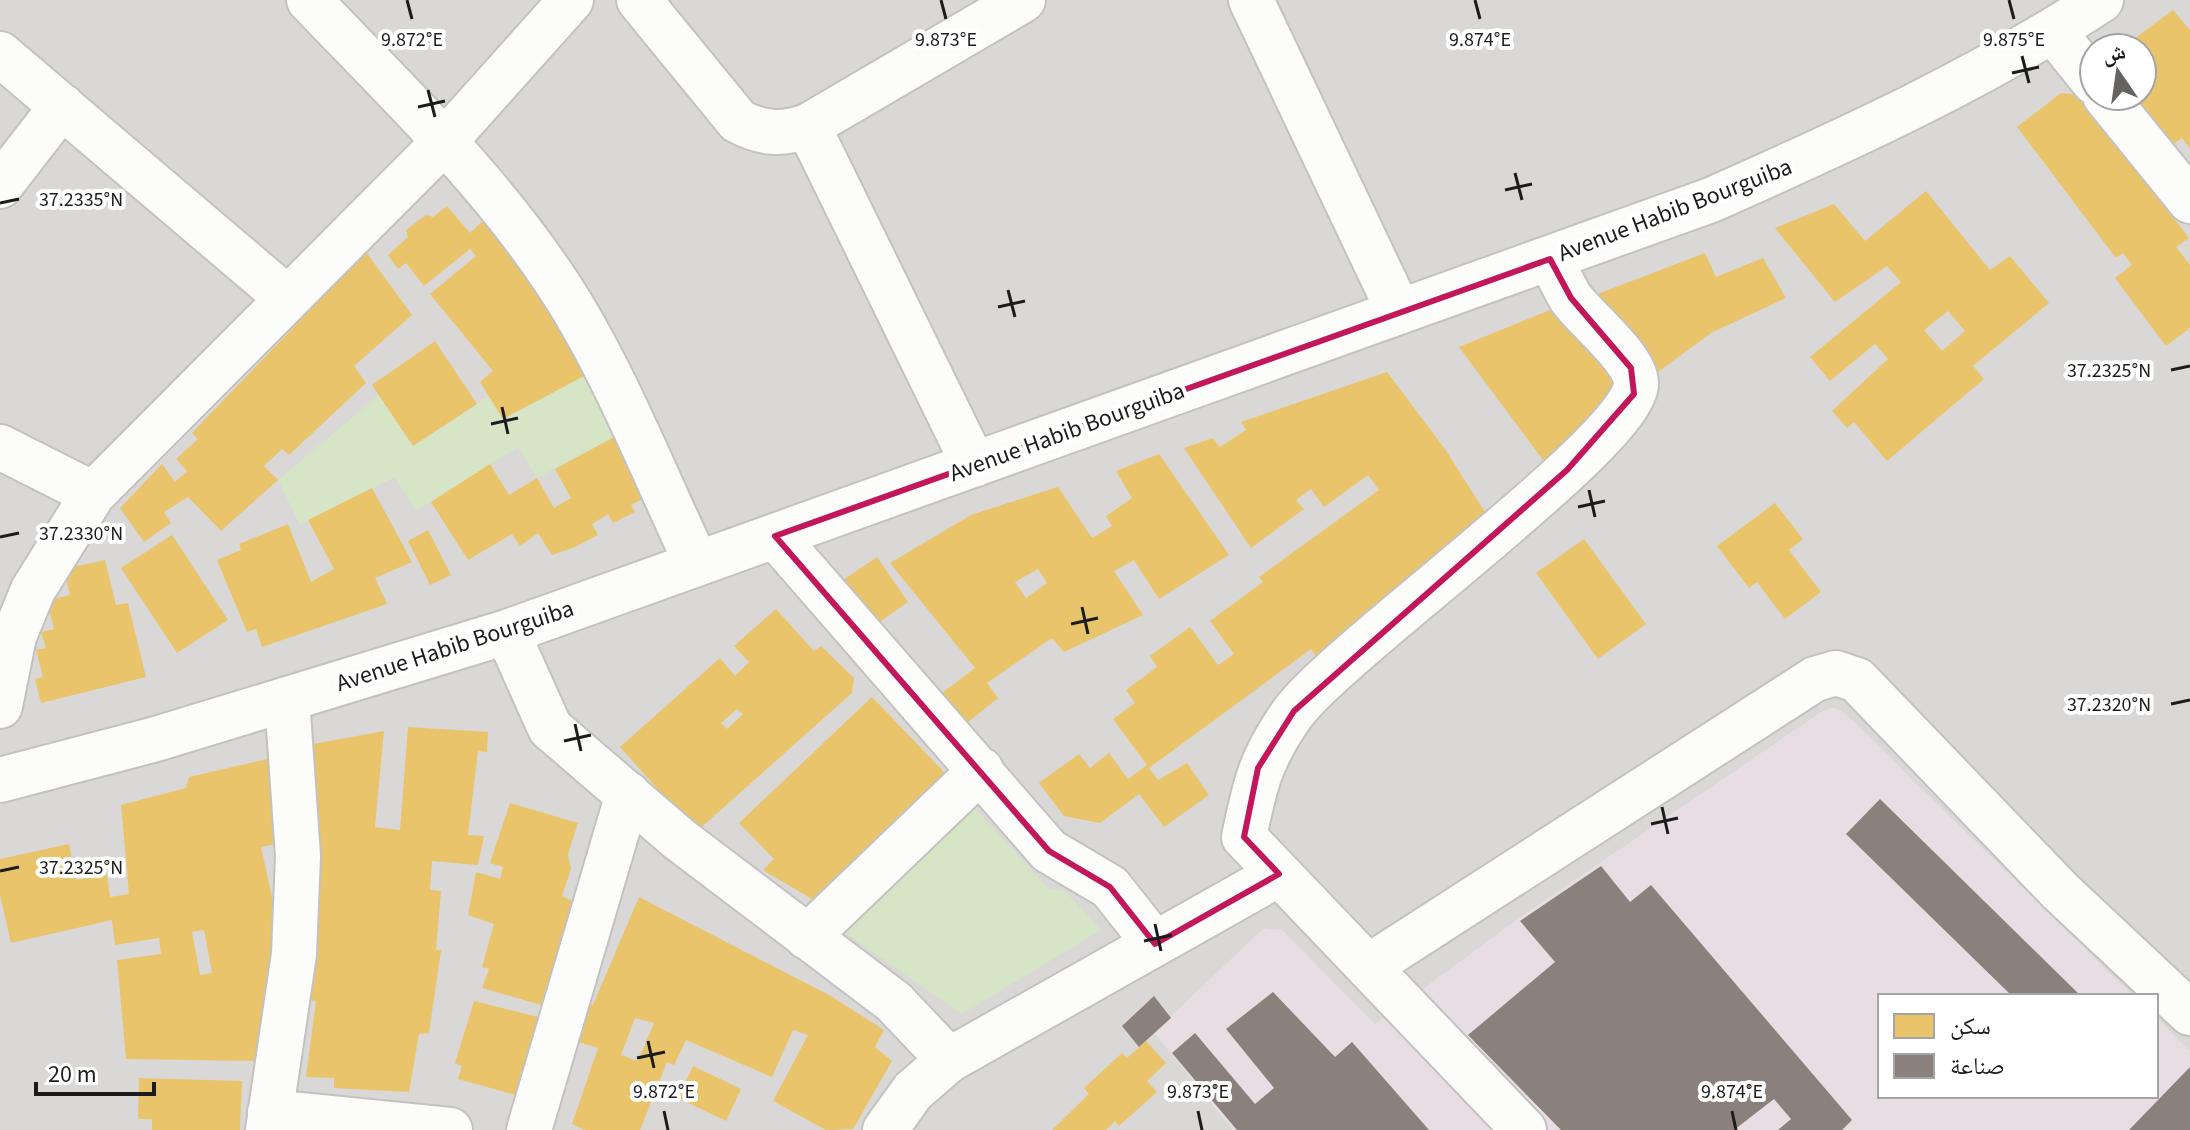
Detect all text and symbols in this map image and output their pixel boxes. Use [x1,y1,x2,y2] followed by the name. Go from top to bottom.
[381,26,443,54] text: 9.872°E
[915,26,977,54] text: 9.873°E
[1449,26,1511,54] text: 9.874°E
[1983,26,2045,54] text: 9.875°E
[2078,32,2158,112] north arrow
[2099,35,2129,72] text: ش
[1553,149,1797,271] street label: Avenue Habib Bourguiba
[39,186,123,214] text: 37.2335°N
[2067,357,2151,385] text: 37.2325°N
[944,373,1190,491] street label: Avenue Habib Bourguiba
[39,520,123,548] text: 37.2330°N
[332,591,578,701] street label: Avenue Habib Bourguiba
[2067,691,2151,719] text: 37.2320°N
[39,854,123,882] text: 37.2325°N
[1878,994,2158,1098] legend
[1950,1009,1991,1044] text: سكن
[36,1046,154,1096] scale bar
[1950,1049,2005,1084] text: صناعة
[48,1057,97,1092] text: 20 m
[633,1078,695,1106] text: 9.872°E
[1167,1078,1229,1106] text: 9.873°E
[1701,1078,1763,1106] text: 9.874°E

